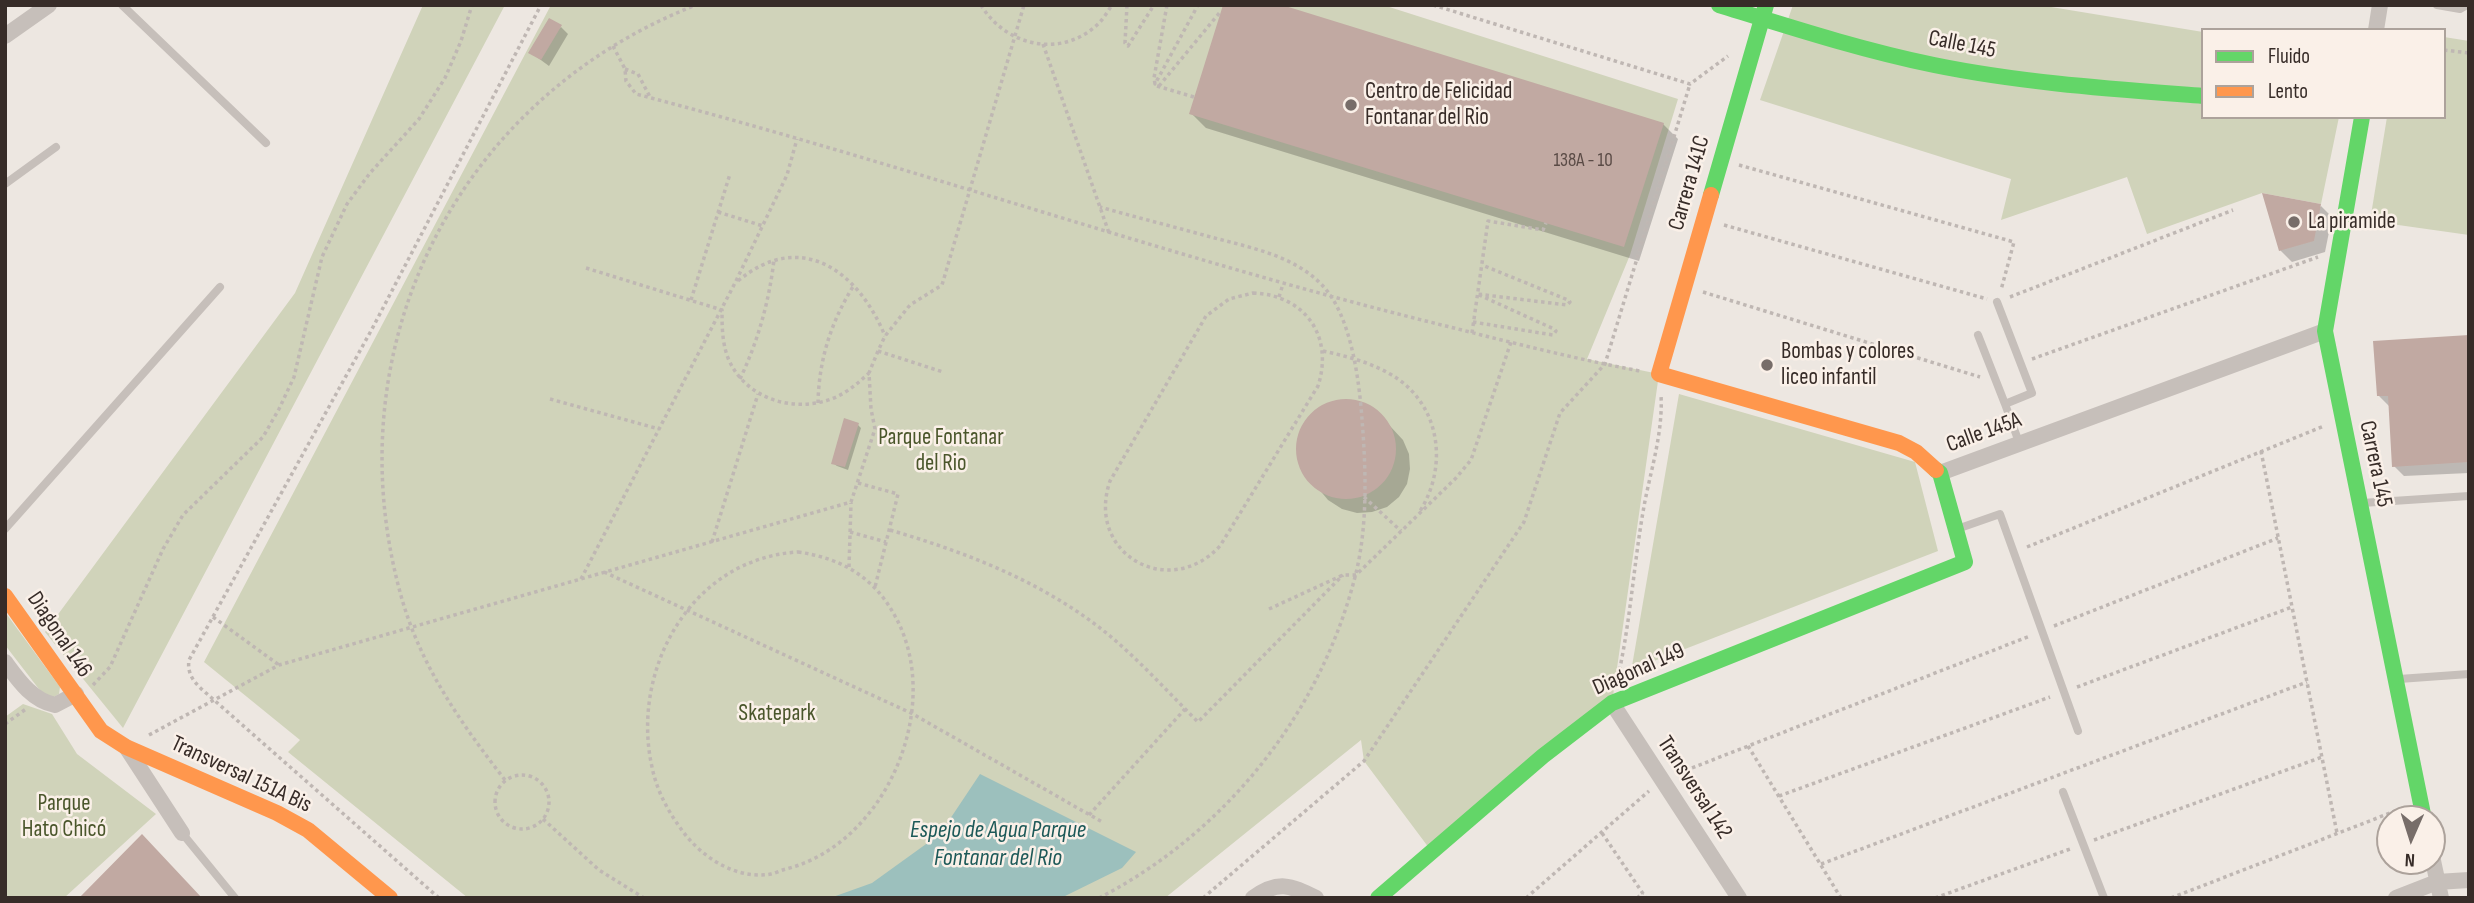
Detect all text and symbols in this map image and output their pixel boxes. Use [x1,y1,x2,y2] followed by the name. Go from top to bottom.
[1926,25,1998,65] street label: Calle 145
[2201,28,2446,119] legend
[2268,44,2310,69] text: Fluido
[1365,78,1512,132] place label: Centro de Felicidad Fontanar del Rio
[2268,79,2308,104] text: Lento
[1343,97,1359,113] marker: Centro de Felicidad Fontanar del Rio
[1663,132,1717,234] street label: Carrera 141C
[1553,150,1613,172] house number: 138A - 10
[2308,208,2396,236] place label: La piramide
[2286,214,2302,230] marker: La piramide
[1781,338,1915,392] place label: Bombas y colores liceo infantil
[1759,357,1775,373] marker: Bombas y colores liceo infantil
[1943,407,2025,459] street label: Calle 145A
[2352,418,2398,510] street label: Carrera 145
[878,424,1004,478] park label: Parque Fontanar del Rio
[20,587,98,683] street label: Diagonal 146
[1589,638,1689,702] street label: Diagonal 149
[738,700,816,728] park label: Skatepark
[166,730,316,820] street label: Transversal 151A Bis
[1651,731,1737,845] street label: Transversal 142
[22,790,106,844] park label: Parque Hato Chicó
[2376,805,2446,875] north arrow
[910,817,1086,873] water label: Espejo de Agua Parque Fontanar del Rio
[2404,848,2416,871] text: N

